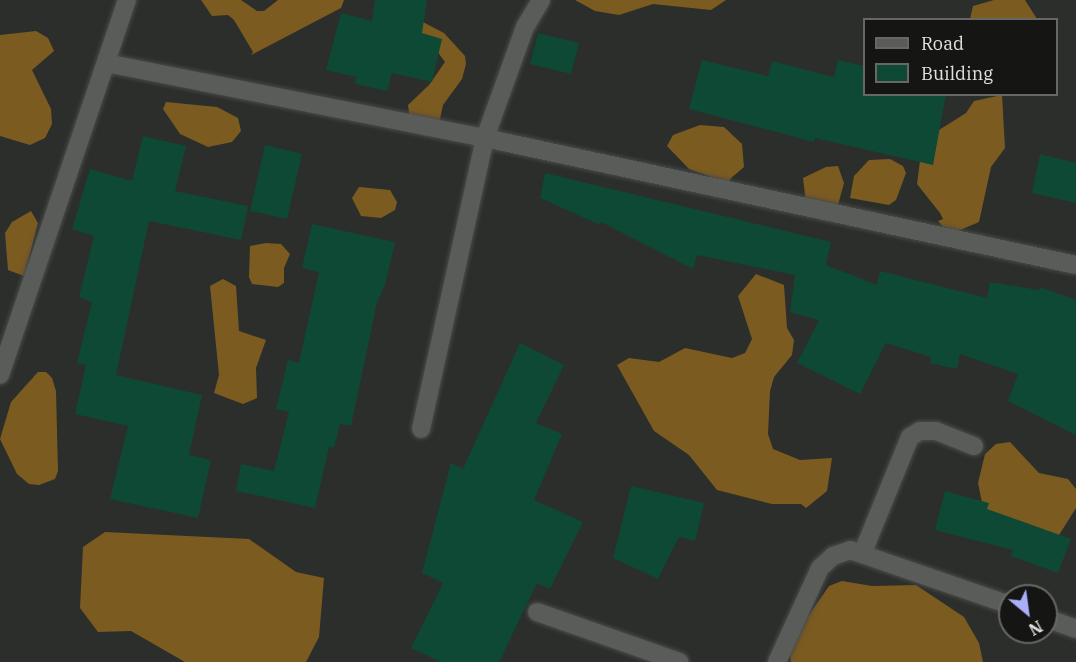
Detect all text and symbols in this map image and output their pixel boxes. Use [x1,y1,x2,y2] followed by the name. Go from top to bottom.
[863,18,1058,96] legend
[921,32,964,55] text: Road
[921,62,993,85] text: Building
[998,584,1058,644] north arrow
[1025,616,1046,640] text: N

